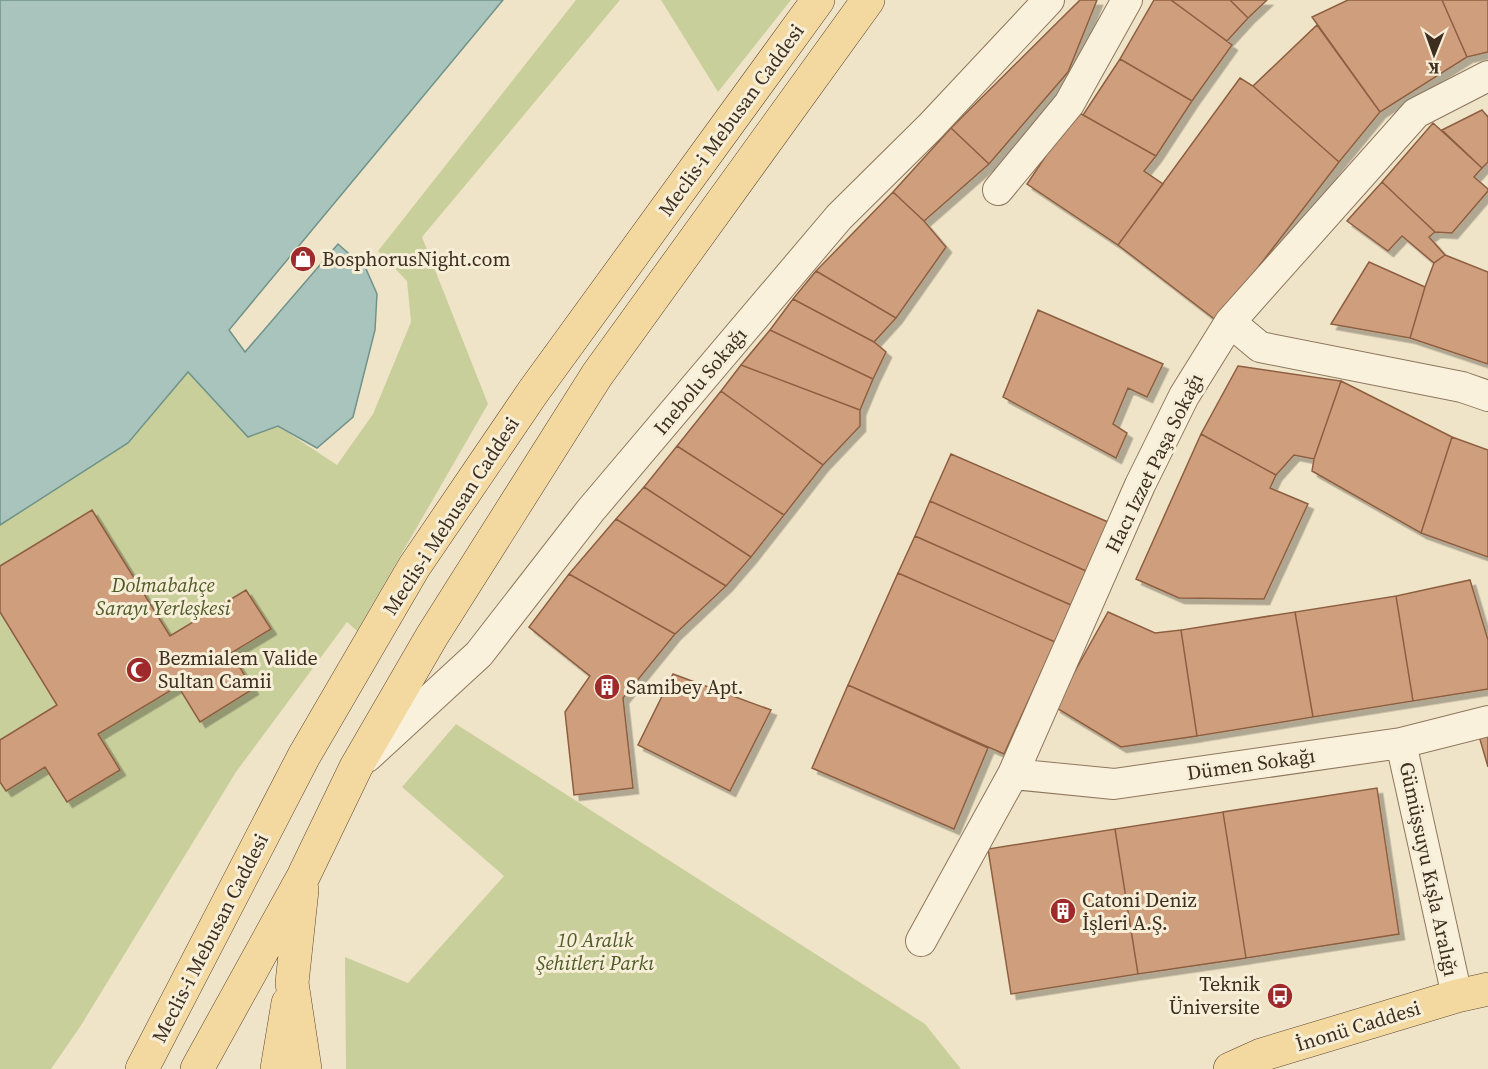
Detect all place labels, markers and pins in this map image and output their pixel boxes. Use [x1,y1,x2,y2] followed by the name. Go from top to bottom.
[288,244,318,274] shop icon: BosphorusNight.com
[322,245,511,273] place label: BosphorusNight.com
[158,644,318,695] place label: Bezmialem Valide Sultan Camii
[124,655,154,685] mosque icon: Bezmialem Valide Sultan Camii
[592,672,622,702] building icon: Samibey Apt.
[626,673,743,701] place label: Samibey Apt.
[1082,886,1197,937] place label: Catoni Deniz İşleri A.Ş.
[1048,896,1078,926] building icon: Catoni Deniz İşleri A.Ş.
[1169,970,1260,1021] place label: Teknik Üniversite
[1265,981,1295,1011] bus stop icon: Teknik Üniversite

